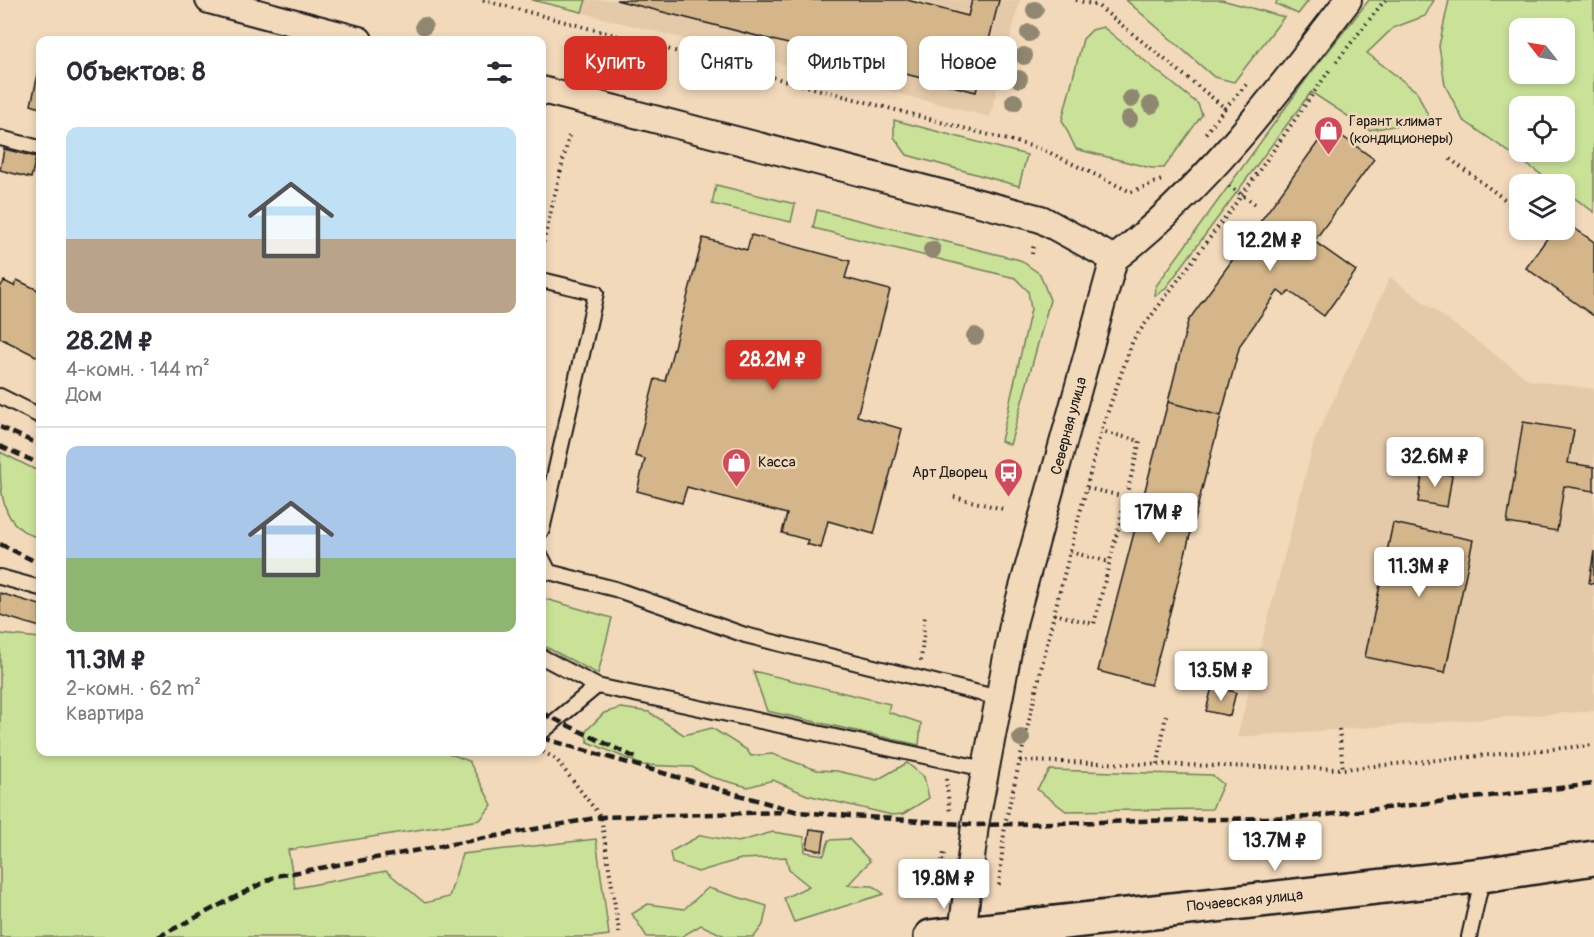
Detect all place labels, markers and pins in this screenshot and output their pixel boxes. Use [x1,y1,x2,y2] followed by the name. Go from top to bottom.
[1349,112,1454,148] place label: Гарант климат (кондиционеры)
[1312,114,1344,156] shop icon: Гарант климат (кондиционеры)
[1215,221,1325,272] pin: 12.2M ₽
[718,340,828,391] pin: 28.2M ₽
[1380,437,1490,488] pin: 32.6M ₽
[721,446,753,488] shop icon: Касса
[758,453,796,472] place label: Касса
[993,456,1025,498] bus stop icon: Арт Дворец
[912,463,988,482] place label: Арт Дворец
[1117,493,1201,544] pin: 17M ₽
[1364,547,1474,598] pin: 11.3M ₽
[1166,651,1276,702] pin: 13.5M ₽
[1220,821,1330,872] pin: 13.7M ₽
[889,859,999,910] pin: 19.8M ₽

